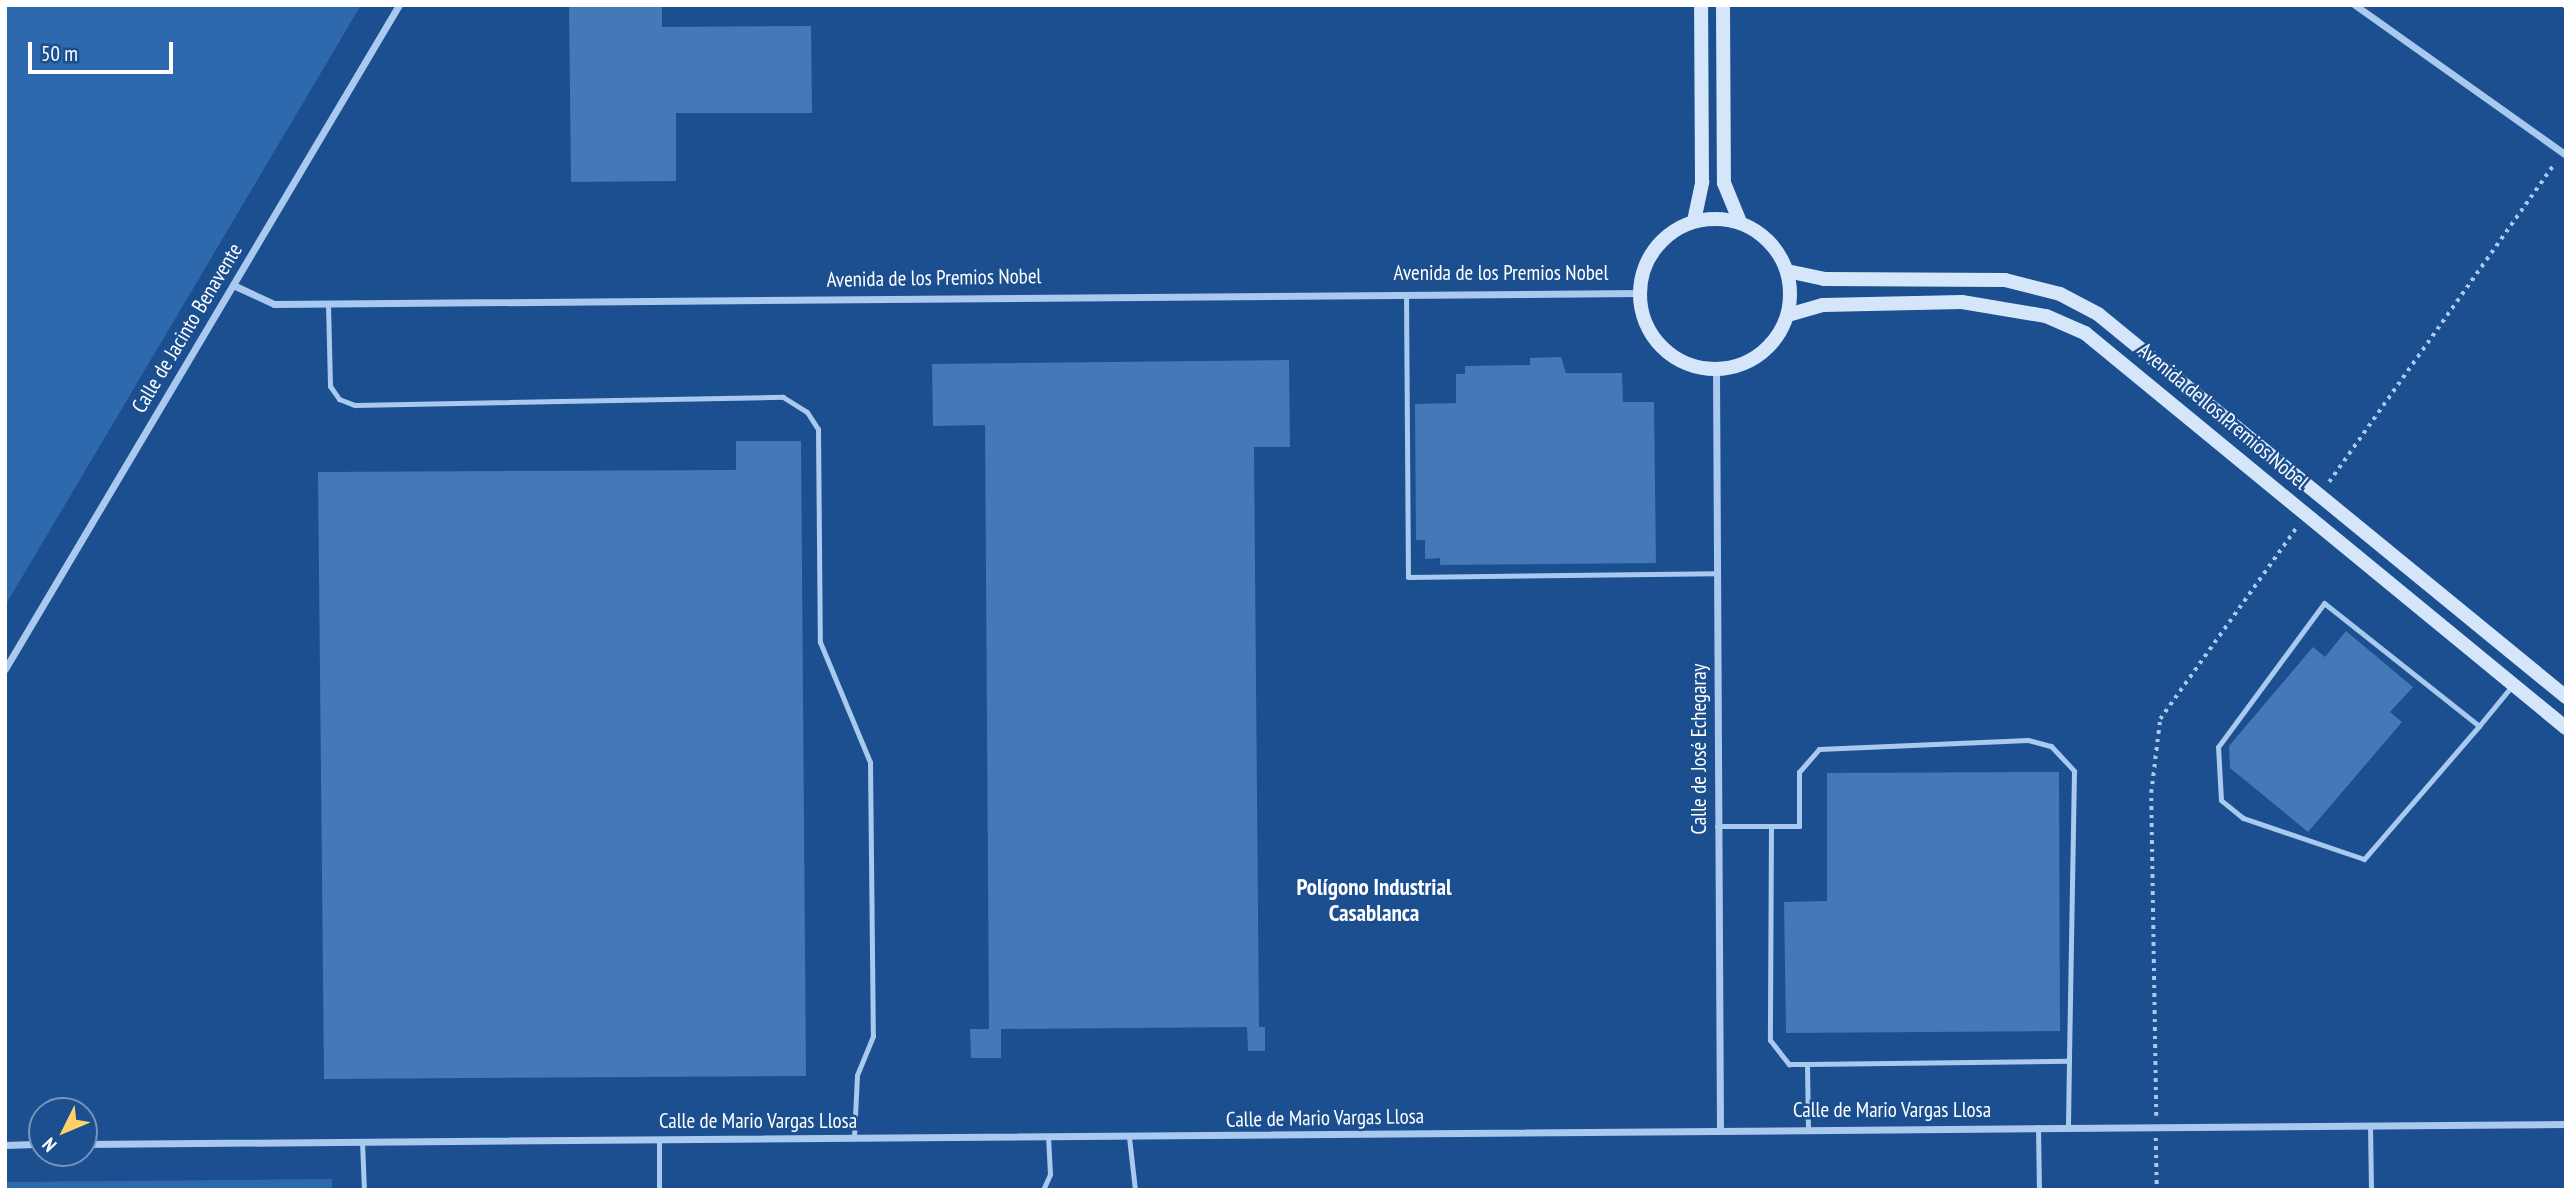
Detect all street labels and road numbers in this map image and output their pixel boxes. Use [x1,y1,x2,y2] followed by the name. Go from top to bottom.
[126,239,248,417] street label: Calle de Jacinto Benavente
[1394,260,1608,286] street label: Avenida de los Premios Nobel
[826,264,1042,292] street label: Avenida de los Premios Nobel
[2133,337,2313,495] street label: Avenida de los Premios Nobel
[1686,664,1712,834] street label: Calle de José Echegaray
[1793,1097,1991,1123] street label: Calle de Mario Vargas Llosa
[1225,1104,1425,1132] street label: Calle de Mario Vargas Llosa
[659,1108,857,1134] street label: Calle de Mario Vargas Llosa

